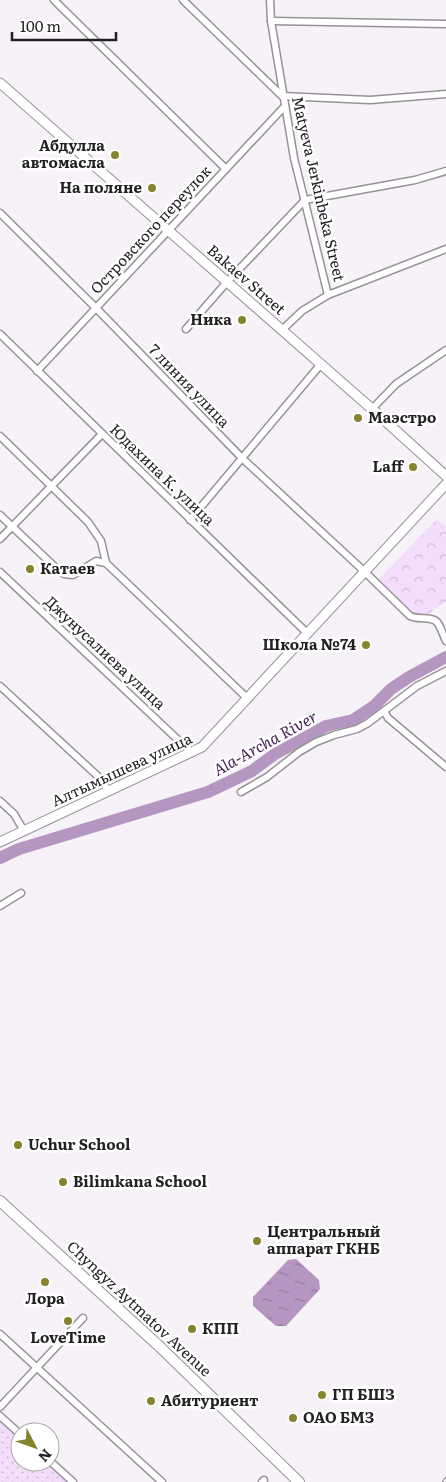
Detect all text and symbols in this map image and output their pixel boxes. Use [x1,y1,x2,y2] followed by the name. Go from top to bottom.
[12,10,116,42] scale bar
[20,14,61,37] text: 100 m
[287,94,352,284] street label: Matyeva Jerkinbeka Street
[22,133,105,173] place label: Абдулла автомасла
[109,149,121,161] marker: Абдулла автомасла
[84,159,216,298] street label: Островского переулок
[59,175,143,198] place label: На поляне
[146,182,158,194] marker: На поляне
[203,238,291,320] street label: Bakaev Street
[190,307,232,330] place label: Ника
[236,314,248,326] marker: Ника
[144,338,237,433] street label: 7 линия улица
[368,405,436,428] place label: Маэстро
[352,412,364,424] marker: Маэстро
[105,418,221,531] street label: Юдахина К. улица
[373,454,405,477] place label: Laff
[407,461,419,473] marker: Laff
[40,556,95,579] place label: Катаев
[24,563,36,575] marker: Катаев
[40,590,172,715] street label: Джунусалиева улица
[262,632,356,655] place label: Школа №74
[360,639,372,651] marker: Школа №74
[208,703,321,781] water label: Ala-Archa River
[47,726,196,811] street label: Алтымышева улица
[28,1132,131,1155] place label: Uchur School
[12,1139,24,1151] marker: Uchur School
[73,1169,208,1192] place label: Bilimkana School
[57,1176,69,1188] marker: Bilimkana School
[267,1219,381,1259] place label: Центральный аппарат ГКНБ
[62,1234,218,1381] street label: Chyngyz Aytmatov Avenue
[251,1235,263,1247] marker: Центральный аппарат ГКНБ
[39,1276,51,1288] marker: Лора
[25,1286,65,1309] place label: Лора
[62,1315,74,1327] marker: LoveTime
[202,1316,239,1339] place label: КПП
[186,1323,198,1335] marker: КПП
[30,1325,106,1348] place label: LoveTime
[332,1382,395,1405] place label: ГП БШЗ
[161,1388,259,1411] place label: Абитуриент
[316,1389,328,1401] marker: ГП БШЗ
[145,1395,157,1407] marker: Абитуриент
[303,1405,374,1428] place label: ОАО БМЗ
[287,1412,299,1424] marker: ОАО БМЗ
[10,1422,60,1472] north arrow
[34,1445,57,1467] text: N

